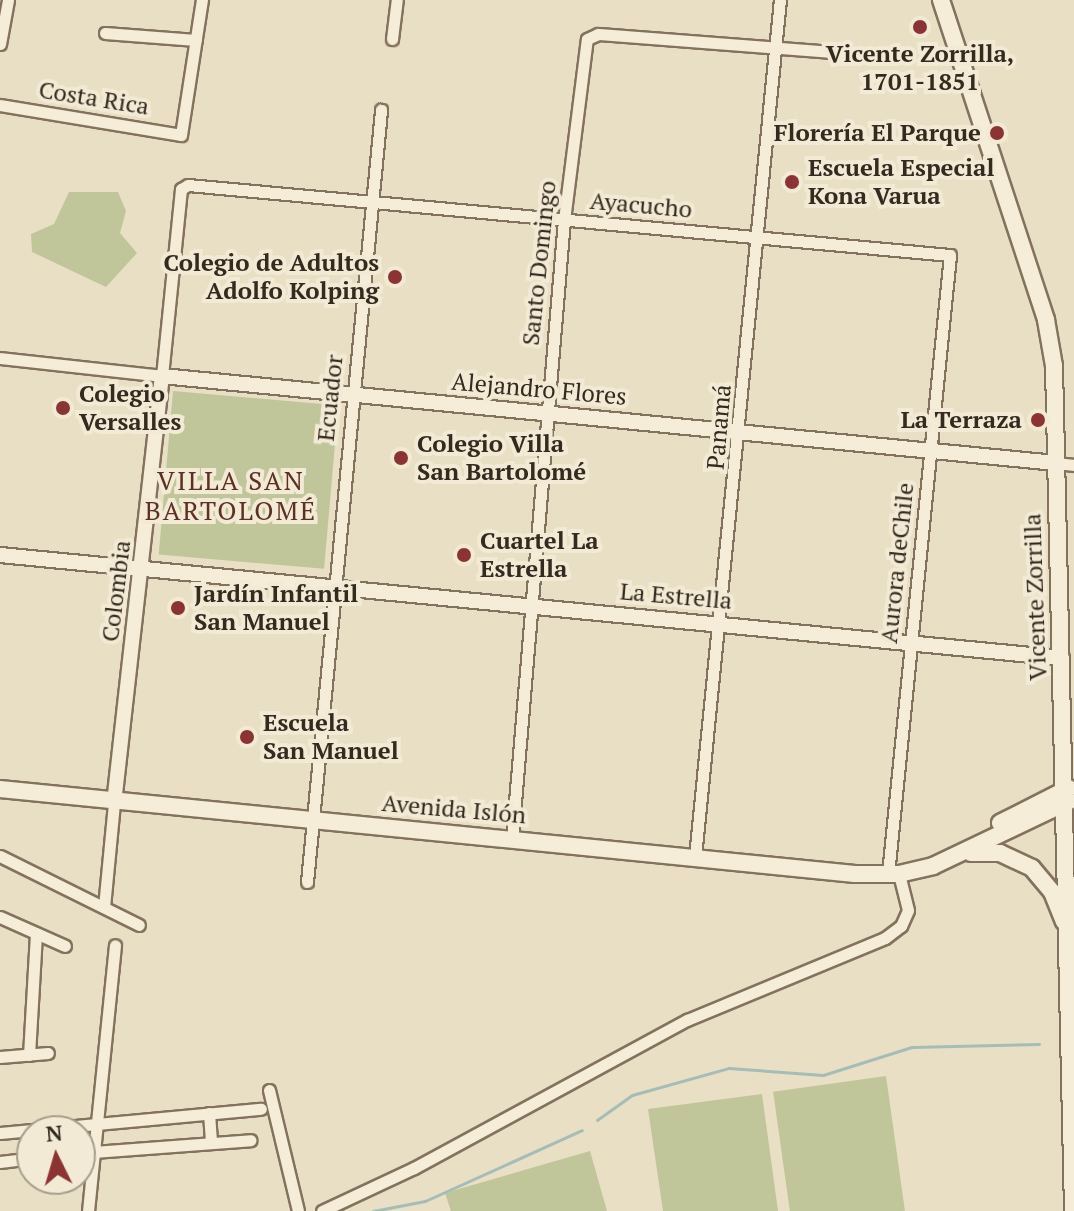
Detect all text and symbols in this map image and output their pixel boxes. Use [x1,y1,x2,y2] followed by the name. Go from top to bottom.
[911,18,929,36] marker: Vicente Zorrilla, 1701-1851
[826,40,1014,96] place label: Vicente Zorrilla, 1701-1851
[37,75,151,121] street label: Costa Rica
[774,119,981,147] place label: Florería El Parque
[988,124,1006,142] marker: Florería El Parque
[808,154,994,210] place label: Escuela Especial Kona Varua
[783,173,801,191] marker: Escuela Especial Kona Varua
[516,179,562,347] street label: Santo Domingo
[589,186,693,224] street label: Ayacucho
[163,249,379,305] place label: Colegio de Adultos Adolfo Kolping
[386,268,404,286] marker: Colegio de Adultos Adolfo Kolping
[311,353,349,443] street label: Ecuador
[450,367,628,411] street label: Alejandro Flores
[79,380,181,436] place label: Colegio Versalles
[701,383,737,471] street label: Panamá
[54,399,72,417] marker: Colegio Versalles
[901,406,1022,434] place label: La Terraza
[1029,411,1047,429] marker: La Terraza
[417,430,586,486] place label: Colegio Villa San Bartolomé
[392,449,410,467] marker: Colegio Villa San Bartolomé
[145,465,317,526] district label: VILLA SAN BARTOLOMÉ
[874,481,920,645] street label: Aurora deChile
[1018,513,1052,681] street label: Vicente Zorrilla
[480,527,599,583] place label: Cuartel La Estrella
[96,539,136,643] street label: Colombia
[455,546,473,564] marker: Cuartel La Estrella
[619,577,733,615] street label: La Estrella
[194,580,358,636] place label: Jardín Infantil San Manuel
[169,599,187,617] marker: Jardín Infantil San Manuel
[263,709,399,765] place label: Escuela San Manuel
[238,728,256,746] marker: Escuela San Manuel
[381,788,527,830] street label: Avenida Islón
[16,1115,96,1195] north arrow
[44,1117,64,1148] text: N

